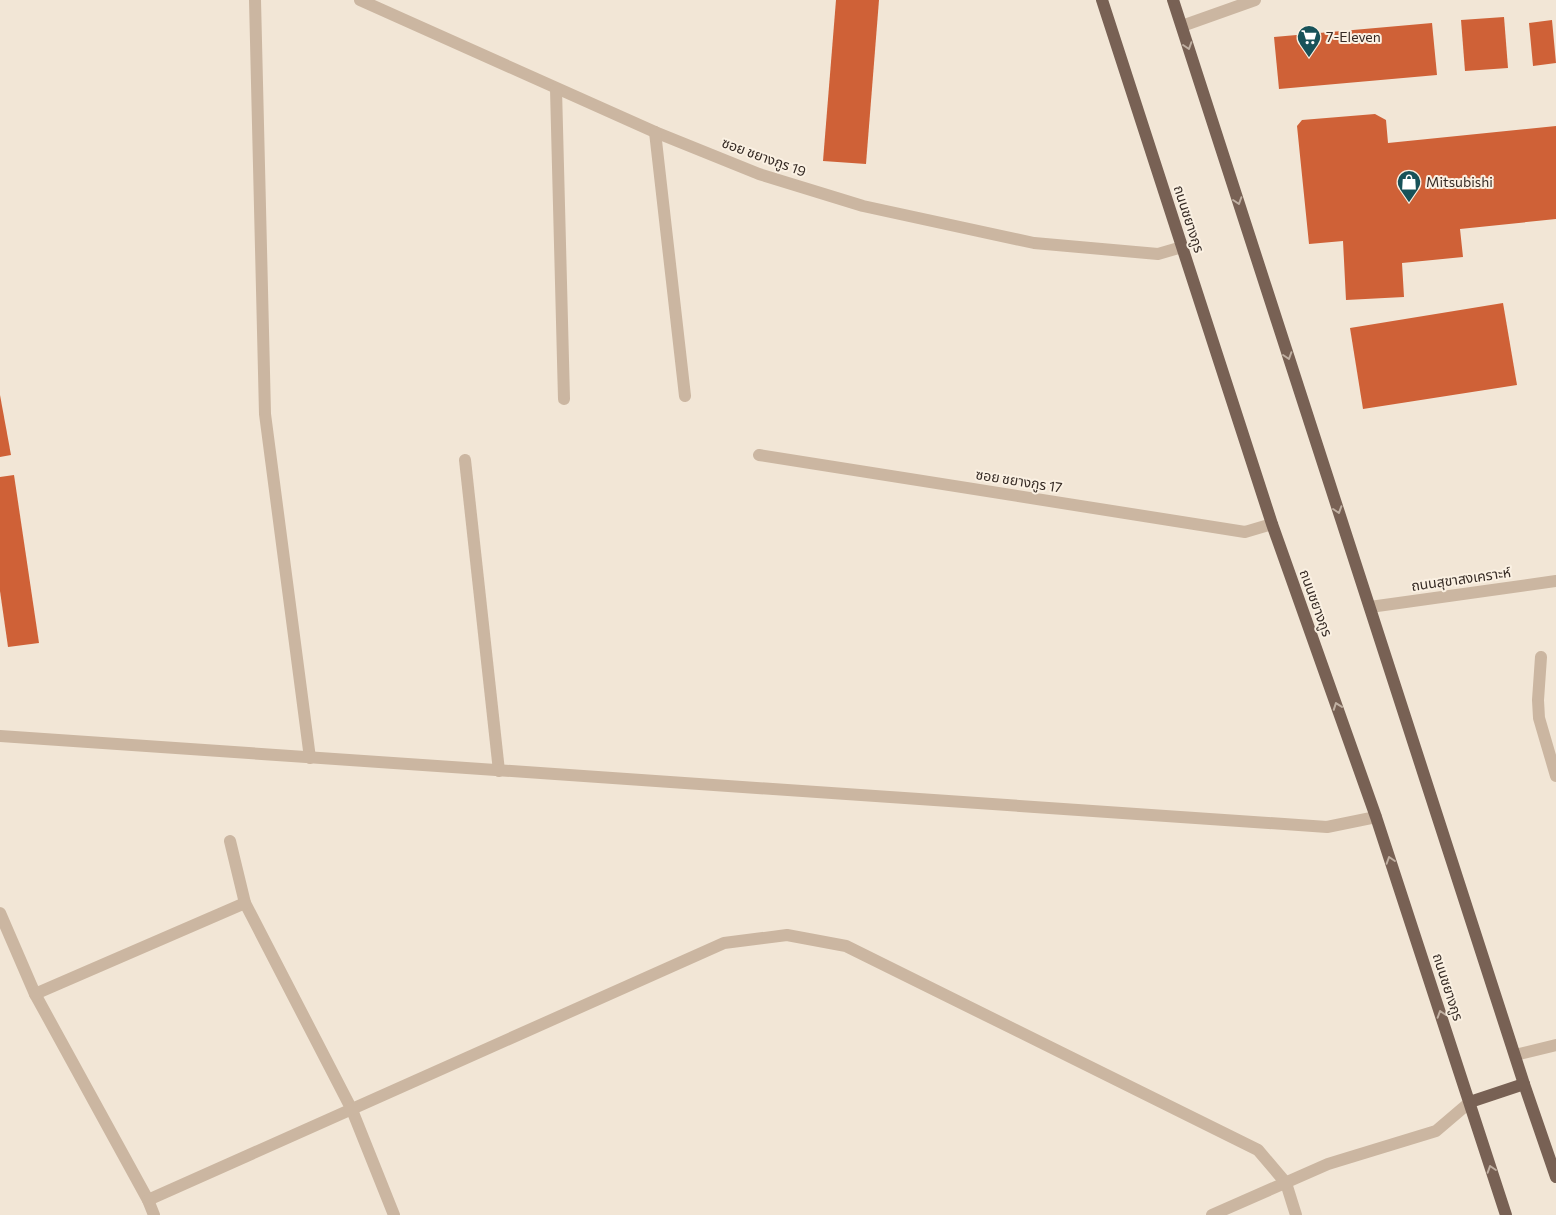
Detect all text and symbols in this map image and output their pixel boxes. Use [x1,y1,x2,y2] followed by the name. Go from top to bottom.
[1296,24,1322,58] supermarket icon: 7-Eleven
[1326,28,1381,45] place label: 7-Eleven
[1183,42,1193,50] one-way arrow
[719,133,809,181] street label: ซอย ชยางกูร 19
[1396,169,1422,203] shop icon: Mitsubishi
[1426,173,1493,190] place label: Mitsubishi
[1170,183,1208,255] street label: ถนนชยางกูร
[1233,196,1243,205] one-way arrow
[1283,351,1293,359] one-way arrow
[974,465,1064,497] street label: ซอย ชยางกูร 17
[1333,506,1343,514] one-way arrow
[1410,563,1512,595] street label: ถนนสุขาสงเคราะห์
[1296,567,1336,639] street label: ถนนชยางกูร
[1333,702,1343,711] one-way arrow
[1386,856,1396,864] one-way arrow
[1429,951,1467,1023] street label: ถนนชยางกูร
[1437,1010,1447,1019] one-way arrow
[1487,1165,1497,1173] one-way arrow

